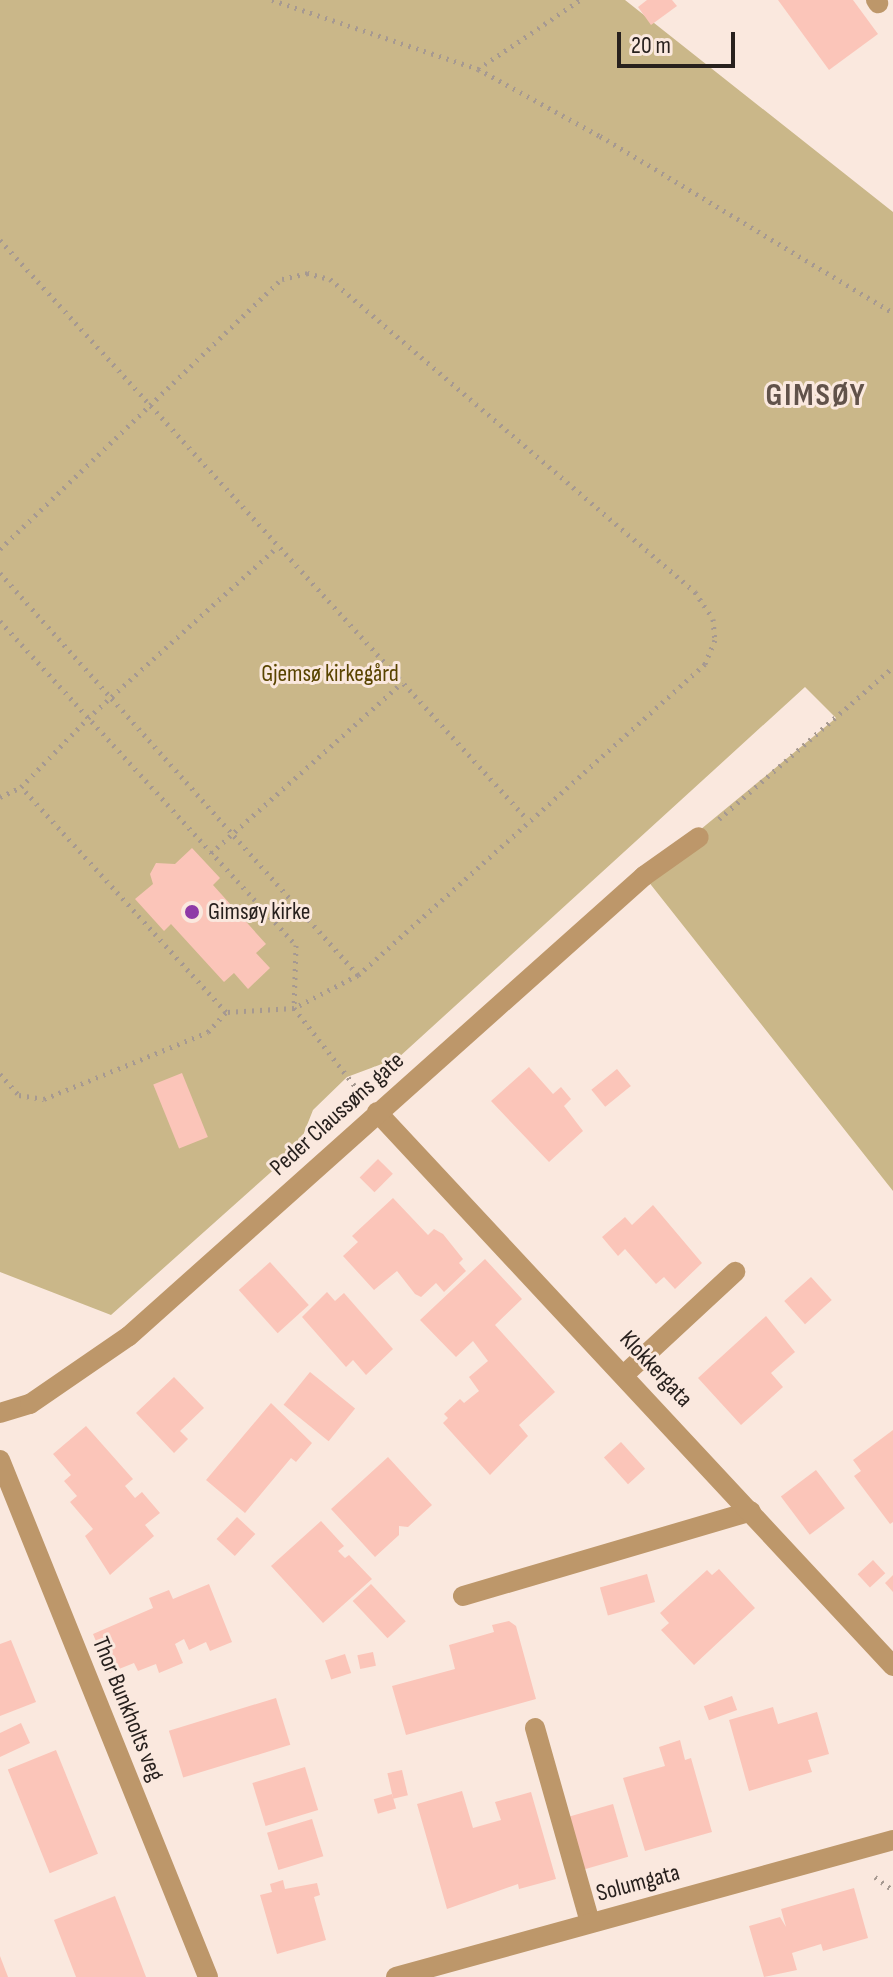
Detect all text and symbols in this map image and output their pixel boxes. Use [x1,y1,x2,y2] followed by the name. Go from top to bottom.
[621,16,739,66] scale bar
[631,31,671,60] text: 20 m
[765,377,867,415] district label: GIMSØY
[261,660,399,688] park label: Gjemsø kirkegård
[208,898,310,926] place label: Gimsøy kirke
[183,903,201,921] marker: Gimsøy kirke
[264,1046,410,1182] street label: Peder Claussøns gate
[613,1325,699,1413] street label: Klokkergata
[86,1633,170,1785] street label: Thor Bunkholts veg
[593,1858,683,1908] street label: Solumgata

